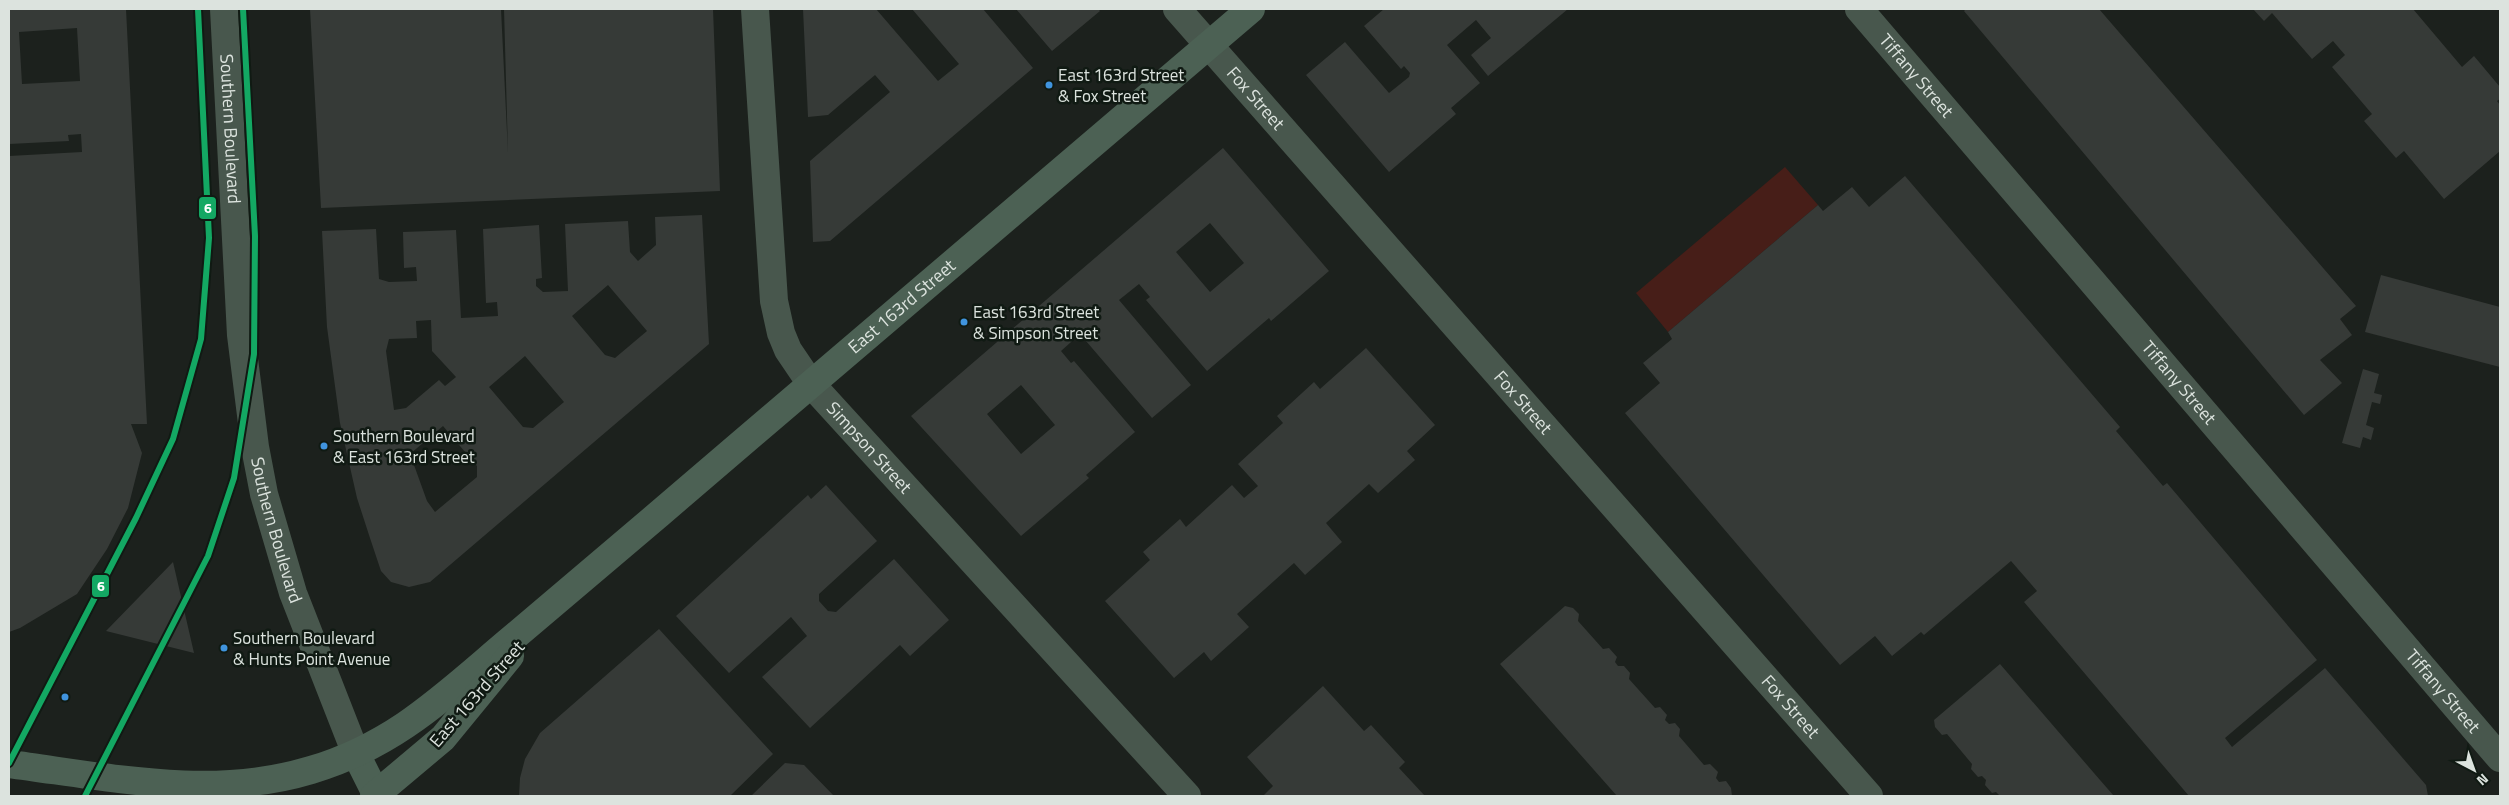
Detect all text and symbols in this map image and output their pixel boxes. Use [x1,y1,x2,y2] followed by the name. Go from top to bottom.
[1873,28,1961,124] street label: Tiffany Street
[213,53,248,205] street label: Southern Boulevard
[1220,60,1292,136] street label: Fox Street
[1058,62,1184,109] place label: East 163rd Street & Fox Street
[1044,80,1054,90] marker: East 163rd Street & Fox Street
[198,196,217,220] line badge: 6
[204,197,212,218] text: 6
[842,252,962,360] street label: East 163rd Street
[973,299,1099,346] place label: East 163rd Street & Simpson Street
[959,317,969,327] marker: East 163rd Street & Simpson Street
[2136,335,2223,431] street label: Tiffany Street
[1488,364,1559,441] street label: Fox Street
[820,395,919,500] street label: Simpson Street
[333,423,475,470] place label: Southern Boulevard & East 163rd Street
[319,441,329,451] marker: Southern Boulevard & East 163rd Street
[244,455,310,607] street label: Southern Boulevard
[91,574,110,598] line badge: 6
[97,575,105,596] text: 6
[233,625,390,672] place label: Southern Boulevard & Hunts Point Avenue
[423,634,531,753] street label: East 163rd Street
[219,643,229,653] marker: Southern Boulevard & Hunts Point Avenue
[2399,643,2487,739] street label: Tiffany Street
[1755,668,1827,745] street label: Fox Street
[60,692,70,702] unlabelled marker
[2449,745,2499,795] north arrow
[2472,769,2493,791] text: N

